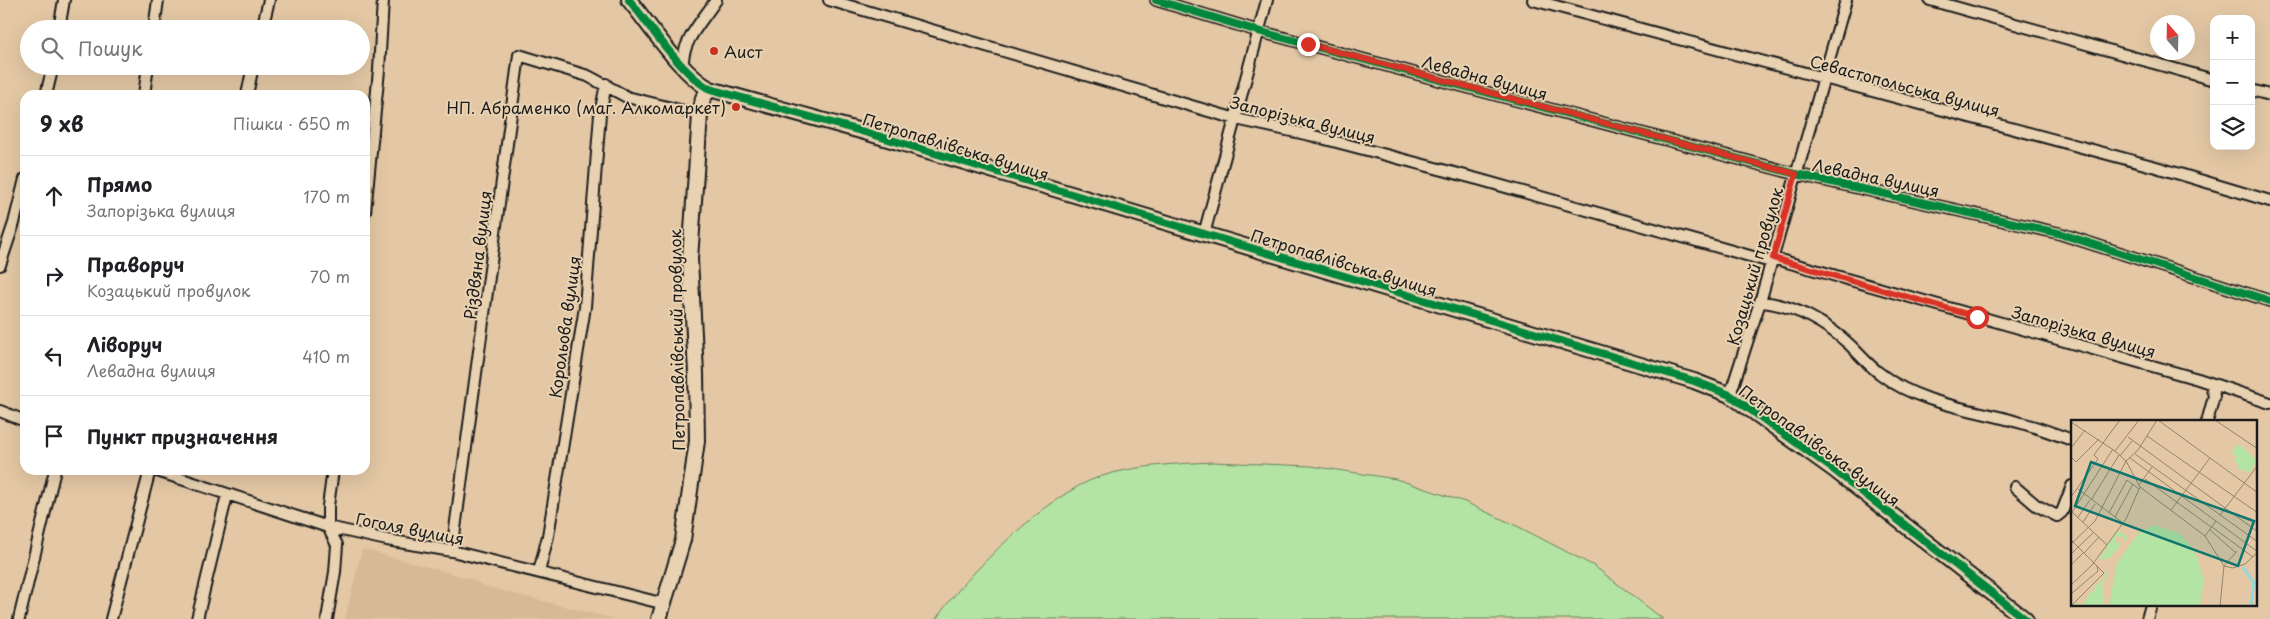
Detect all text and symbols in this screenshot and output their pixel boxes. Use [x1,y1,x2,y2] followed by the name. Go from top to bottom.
[2150,15,2195,60] north arrow
[2210,15,2255,150] map controls
[2210,15,2255,60] button: +
[20,20,370,75] search box
[1297,33,1320,56] route end
[38,34,66,62] icon: search
[78,34,143,62] text: Пошук
[724,39,763,63] place label: Аист
[708,45,720,57] marker: Аист
[1807,48,2003,122] street label: Севастопольська вулиця
[1420,49,1550,105] street label: Левадна вулиця
[2210,60,2255,105] button: −
[1228,89,1378,149] street label: Запорізька вулиця
[447,95,726,119] place label: НП. Абраменко (маг. Алкомаркет)
[730,101,742,113] marker: НП. Абраменко (маг. Алкомаркет)
[2210,105,2255,150] button: layers
[860,106,1052,186] street label: Петропавлівська вулиця
[40,107,83,139] text: 9 хв
[233,111,350,135] text: Пішки · 650 m
[1810,152,1942,202] street label: Левадна вулиця
[87,170,152,198] text: Прямо
[40,182,68,210] icon: ahead
[304,184,350,208] text: 170 m
[1720,184,1788,348] street label: Козацький провулок
[457,189,497,321] street label: Різдвяна вулиця
[87,198,236,222] text: Запорізька вулиця
[1248,222,1440,302] street label: Петропавлівська вулиця
[662,228,690,451] street label: Петропавлівський провулок
[87,250,184,278] text: Праворуч
[542,254,586,400] street label: Корольова вулиця
[40,262,68,290] icon: right
[310,264,350,288] text: 70 m
[87,278,251,302] text: Козацький провулок
[2009,299,2159,363] street label: Запорізька вулиця
[1966,306,1989,329] route start
[87,330,163,358] text: Ліворуч
[40,342,68,370] icon: left
[302,344,350,368] text: 410 m
[87,358,216,382] text: Левадна вулиця
[1735,378,1905,512] street label: Петропавлівська вулиця
[2071,420,2258,606] inset map
[40,422,68,450] icon: arrive
[87,422,278,450] text: Пункт призначення
[354,506,466,550] street label: Гоголя вулиця

